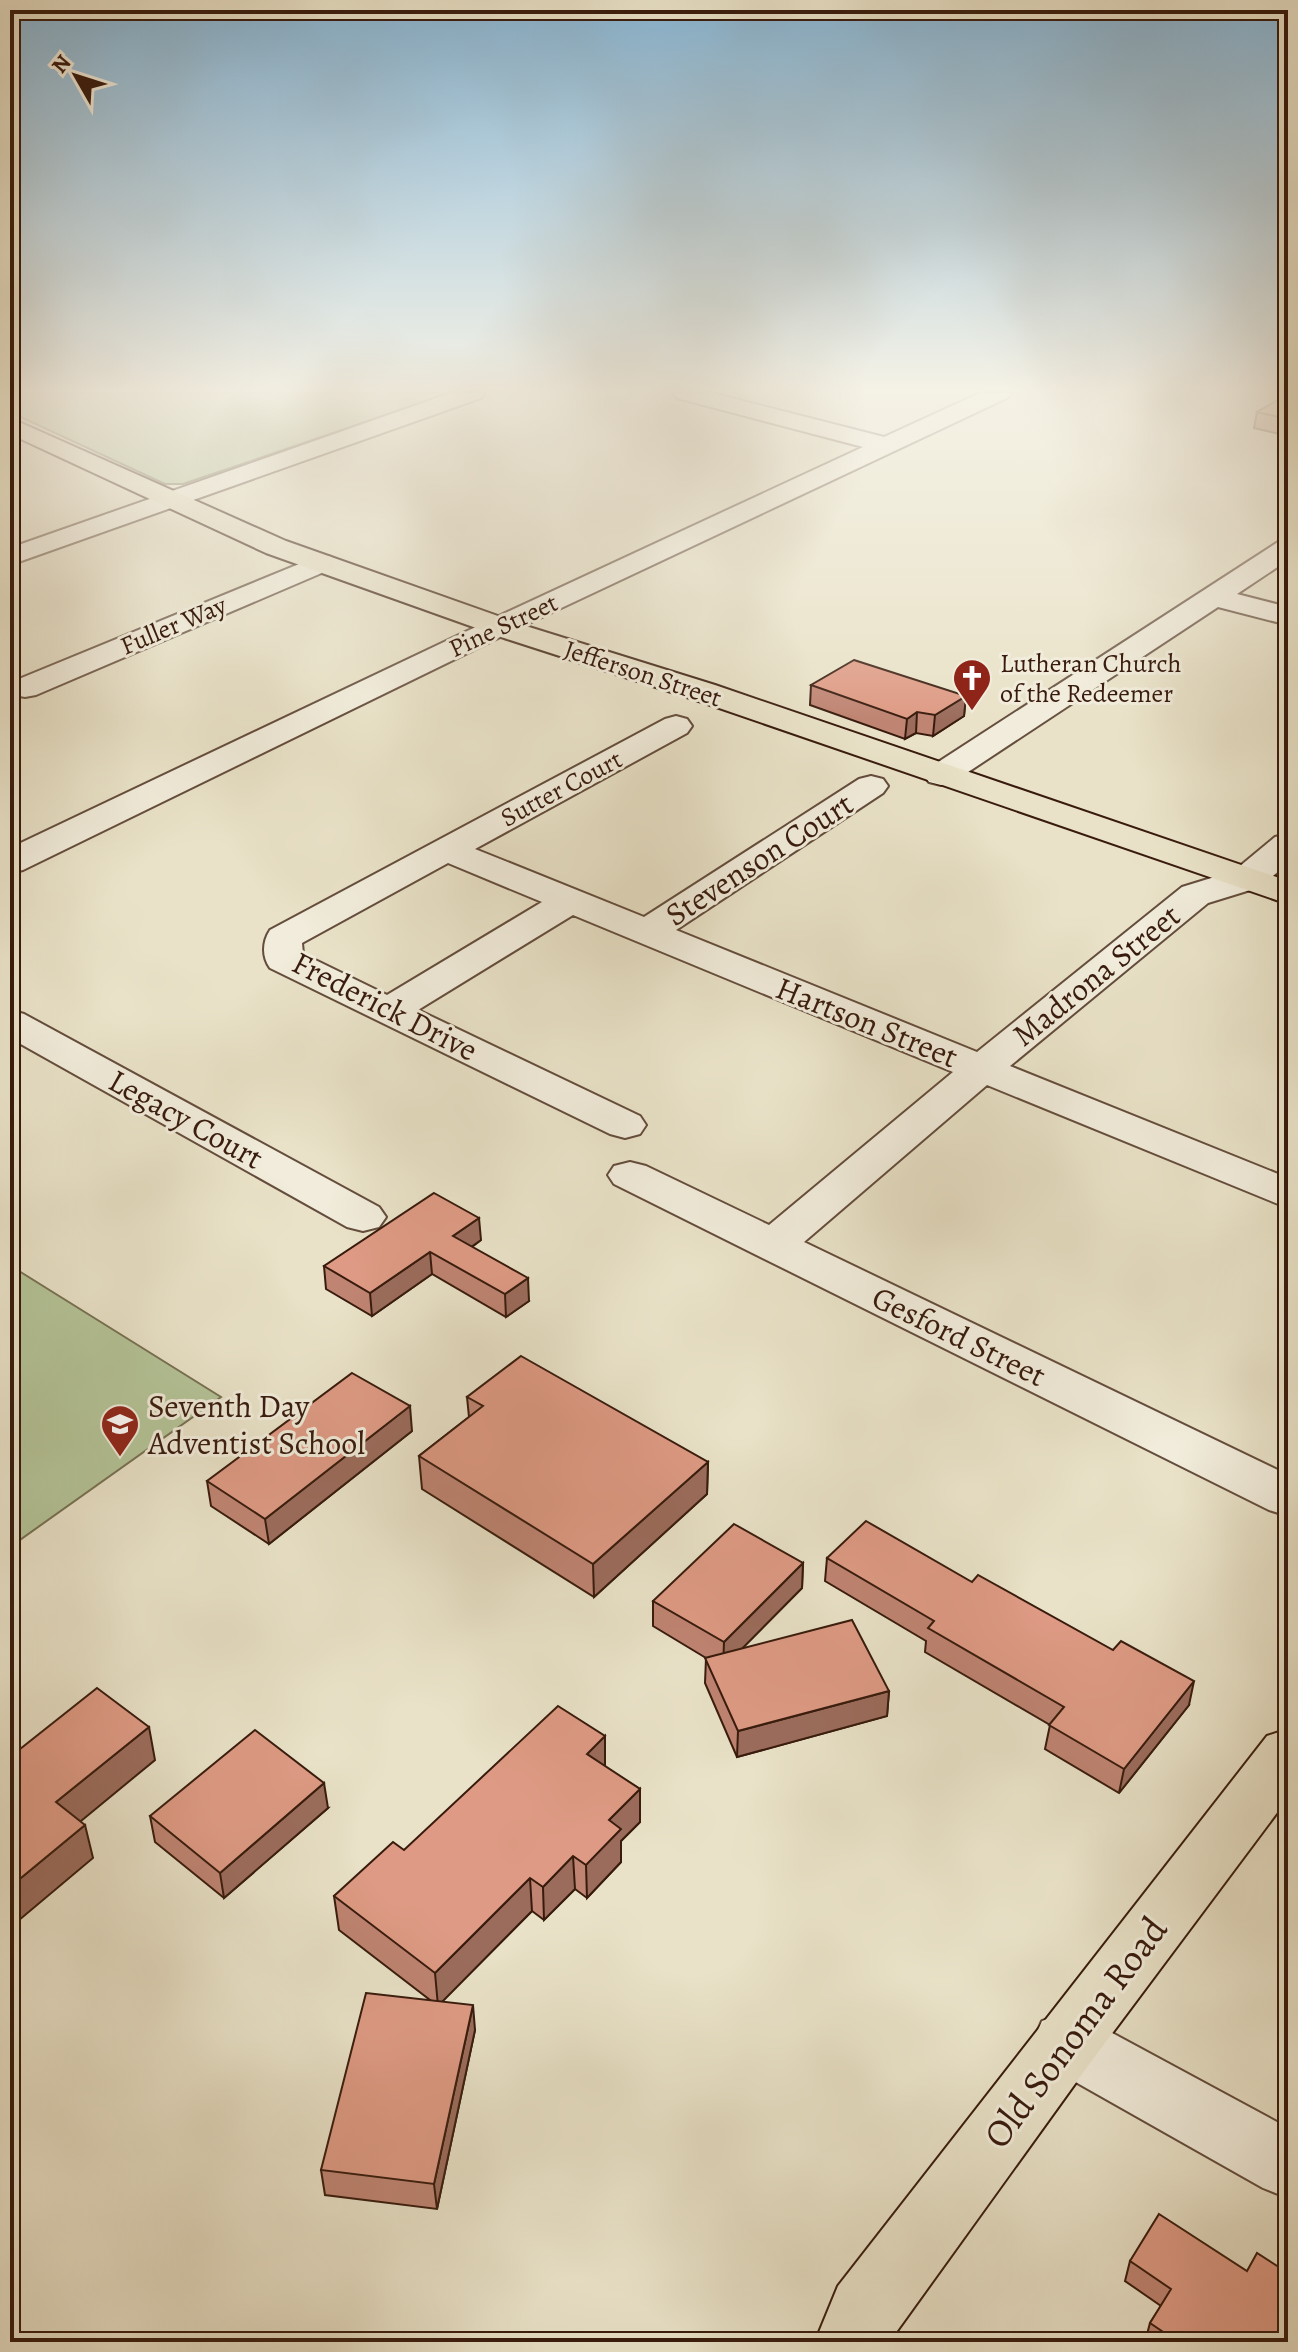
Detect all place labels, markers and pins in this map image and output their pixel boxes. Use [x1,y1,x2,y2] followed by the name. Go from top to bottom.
[1000,646,1182,711] place label: Lutheran Church of the Redeemer
[951,657,993,712] church icon: Lutheran Church of the Redeemer
[147,1384,365,1465] place label: Seventh Day Adventist School
[99,1403,141,1458] school or university icon: Seventh Day Adventist School

